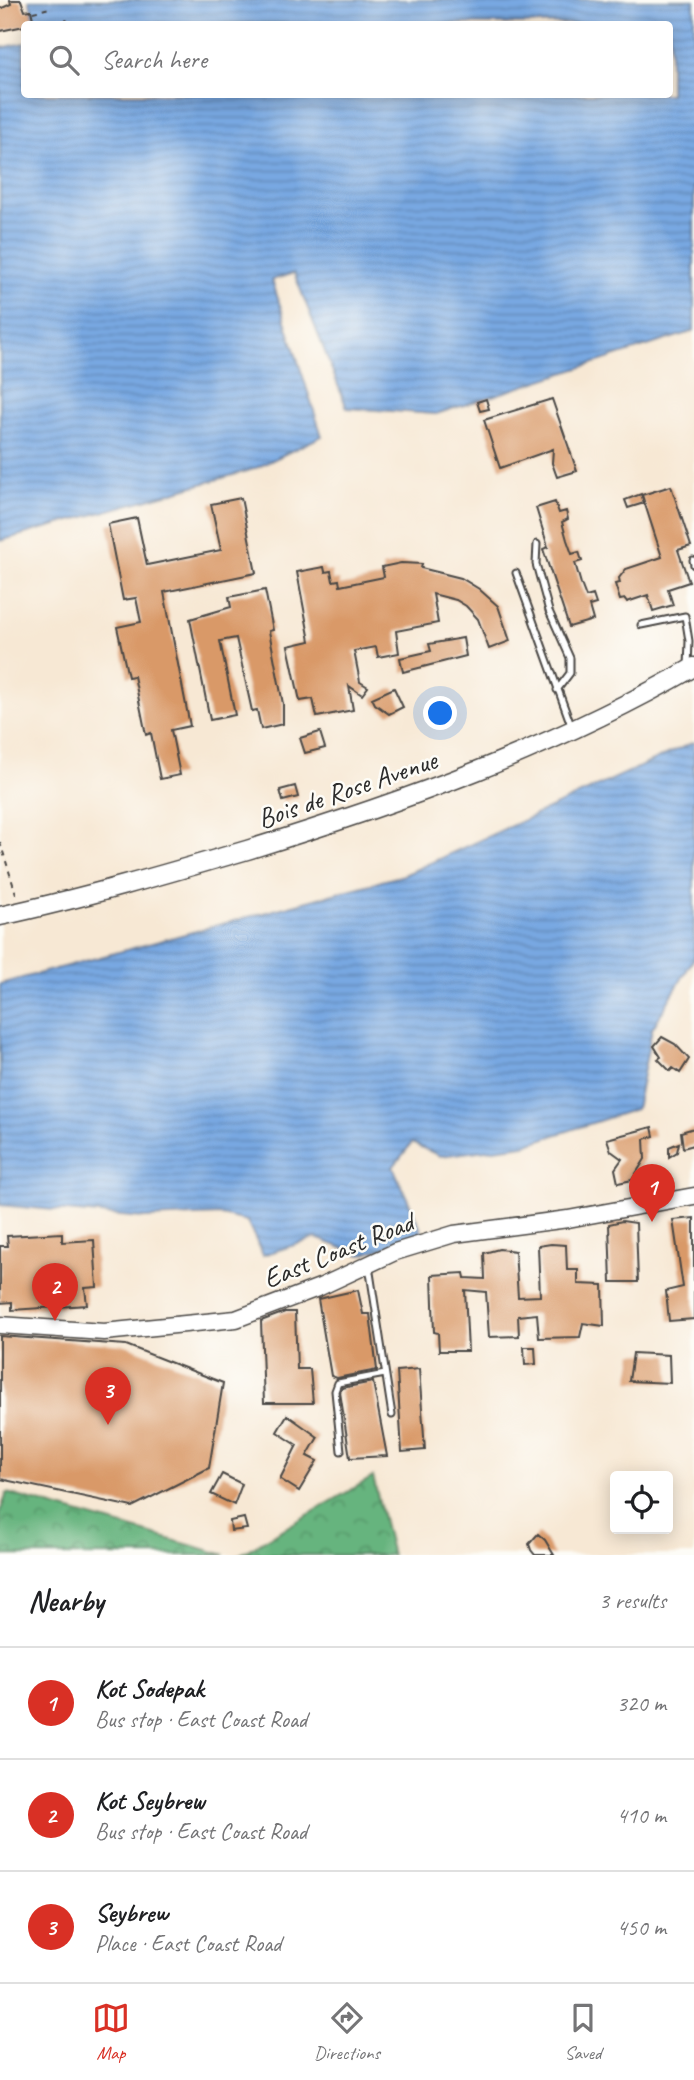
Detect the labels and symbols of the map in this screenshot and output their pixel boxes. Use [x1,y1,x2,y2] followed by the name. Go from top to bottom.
[423,696,457,730] your location
[253,741,443,836] street label: Bois de Rose Avenue
[629,1164,675,1222] pin: 1
[258,1203,422,1296] street label: East Coast Road
[32,1263,78,1321] pin: 2
[85,1367,131,1425] pin: 3

